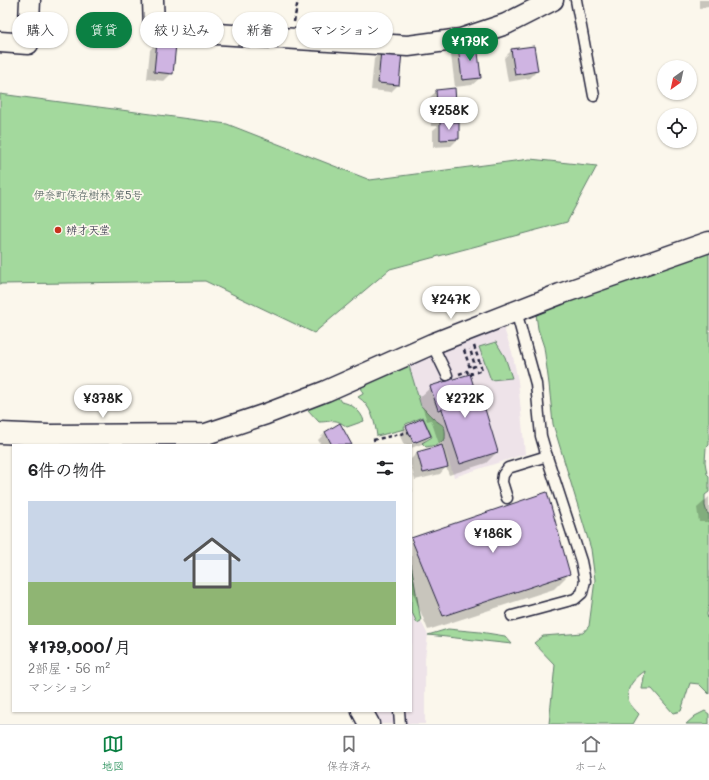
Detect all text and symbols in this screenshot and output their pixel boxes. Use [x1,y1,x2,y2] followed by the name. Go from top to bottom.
[12,12,68,48] chip: 購入
[76,12,132,48] chip: 賃貸
[140,12,224,48] chip: 絞り込み
[232,12,288,48] chip: 新着
[296,12,393,48] chip: マンション
[442,28,498,62] pin: ¥179K
[451,32,489,49] text: ¥179K
[657,60,697,100] north arrow
[657,60,697,148] map controls
[421,97,477,131] pin: ¥258K
[429,101,469,118] text: ¥258K
[657,108,697,148] button: locate
[34,187,142,202] park label: 伊奈町保存樹林 第5号
[66,222,110,237] place label: 辨才天堂
[53,225,63,235] marker: 辨才天堂
[423,286,479,320] pin: ¥247K
[431,290,471,307] text: ¥247K
[75,385,131,419] pin: ¥378K
[437,385,493,419] pin: ¥272K
[83,389,123,406] text: ¥378K
[446,389,484,406] text: ¥272K
[374,457,396,479] icon: filters
[28,458,106,480] text: 6件の物件
[465,520,521,554] pin: ¥186K
[474,524,512,541] text: ¥186K
[176,527,248,599] icon: home
[28,635,131,657] text: ¥179,000/月
[28,659,110,676] text: 2部屋 · 56 m²
[28,678,92,695] text: マンション
[102,733,124,773] tab: 地図
[327,733,371,773] tab: 保存済み
[575,733,607,773] tab: ホーム

